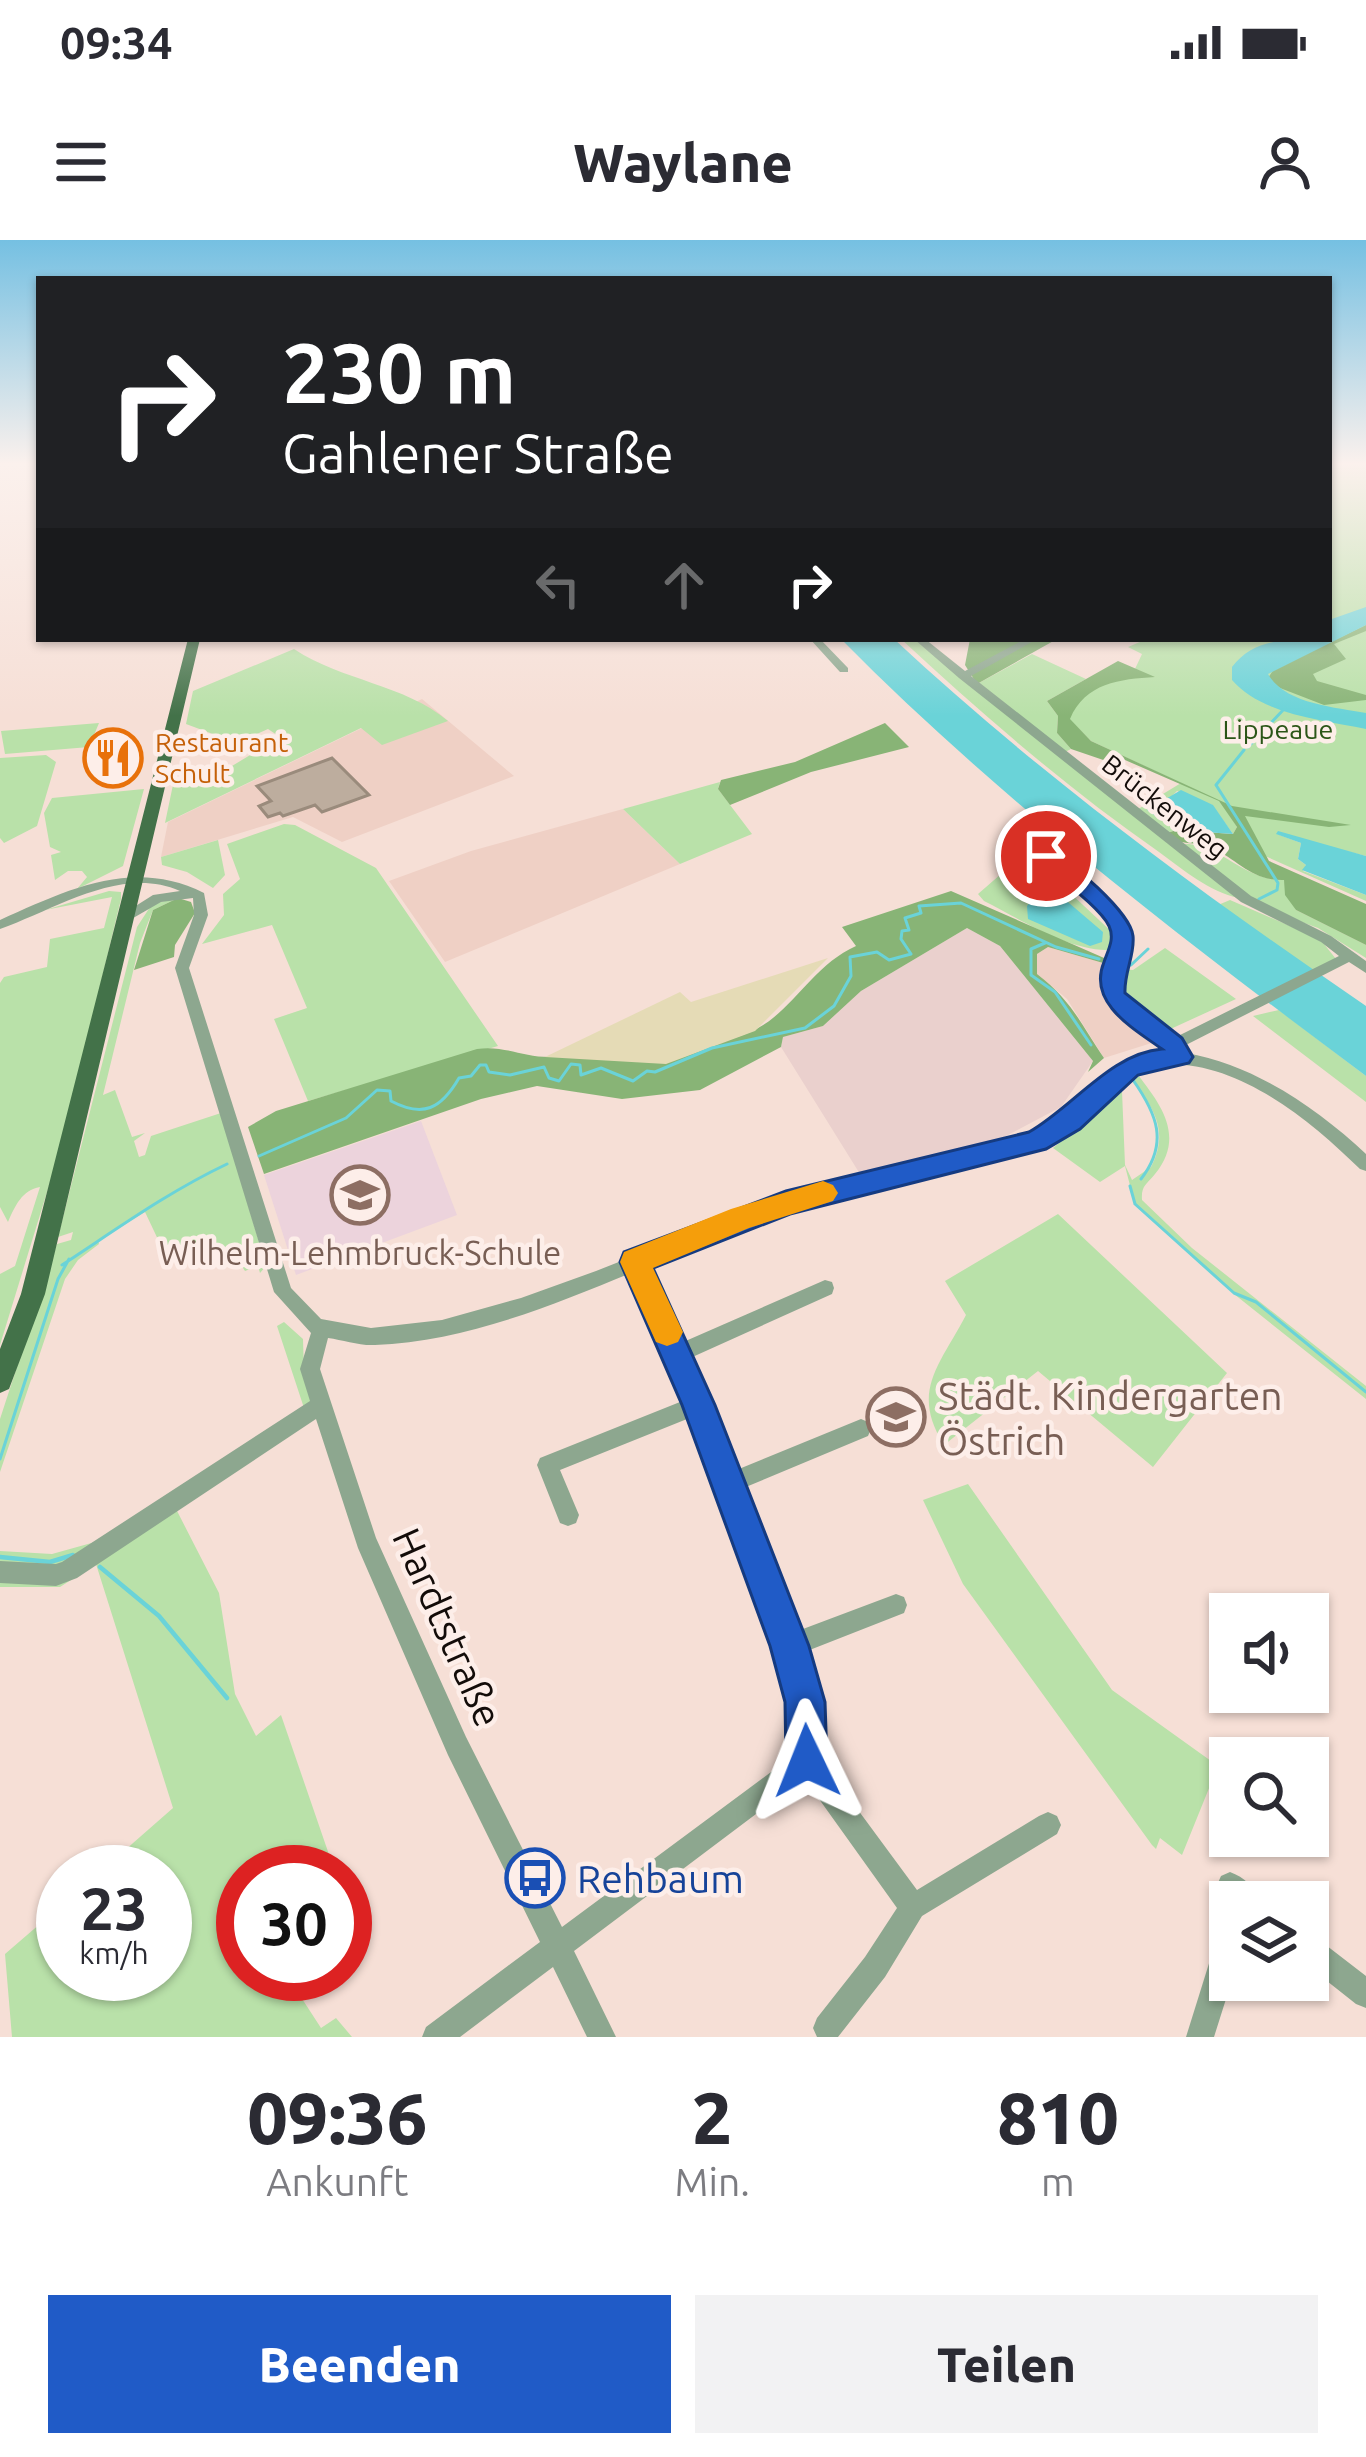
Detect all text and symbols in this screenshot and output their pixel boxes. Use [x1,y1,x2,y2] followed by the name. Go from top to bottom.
[60,17,173,68] text: 09:34
[48,129,114,195] icon: menu
[1252,129,1318,195] icon: person
[573,132,793,192] text: Waylane
[84,324,240,480] icon: right
[282,325,516,419] text: 230 m
[282,423,674,483] text: Gahlener Straße
[525,552,591,618] icon: left
[651,552,717,618] icon: ahead
[777,552,843,618] icon: right
[1223,714,1334,744] park label: Lippeaue
[82,727,144,789] restaurant icon: Restaurant Schult
[155,727,289,788] place label: Restaurant Schult
[1097,748,1233,864] street label: Brückenweg
[995,805,1097,907] pin
[1013,823,1079,889] icon: arrive
[329,1164,391,1226] school or university icon: Wilhelm-Lehmbruck-Schule
[159,1234,561,1271] place label: Wilhelm-Lehmbruck-Schule
[938,1374,1283,1462] place label: Städt. Kindergarten Östrich
[865,1386,927,1448] school or university icon: Städt. Kindergarten Östrich
[385,1521,511,1733] street label: Hardtstraße
[1209,1593,1329,2001] map controls
[1209,1593,1329,1713] button: sound
[744,1698,870,1824] position arrow
[1209,1737,1329,1857] button: search
[216,1845,372,2001] speed limit sign: 30
[504,1847,566,1909] bus stop icon: Rehbaum
[577,1857,744,1900] place label: Rehbaum
[80,1874,148,1941] text: 23
[1209,1881,1329,2001] button: layers
[79,1936,149,1970] text: km/h
[247,2077,427,2158] text: 09:36
[692,2077,732,2158] text: 2
[997,2077,1119,2158] text: 810
[266,2160,408,2203] text: Ankunft
[675,2160,750,2203] text: Min.
[1041,2160,1075,2203] text: m
[48,2295,671,2433] button: Beenden
[695,2295,1318,2433] button: Teilen

